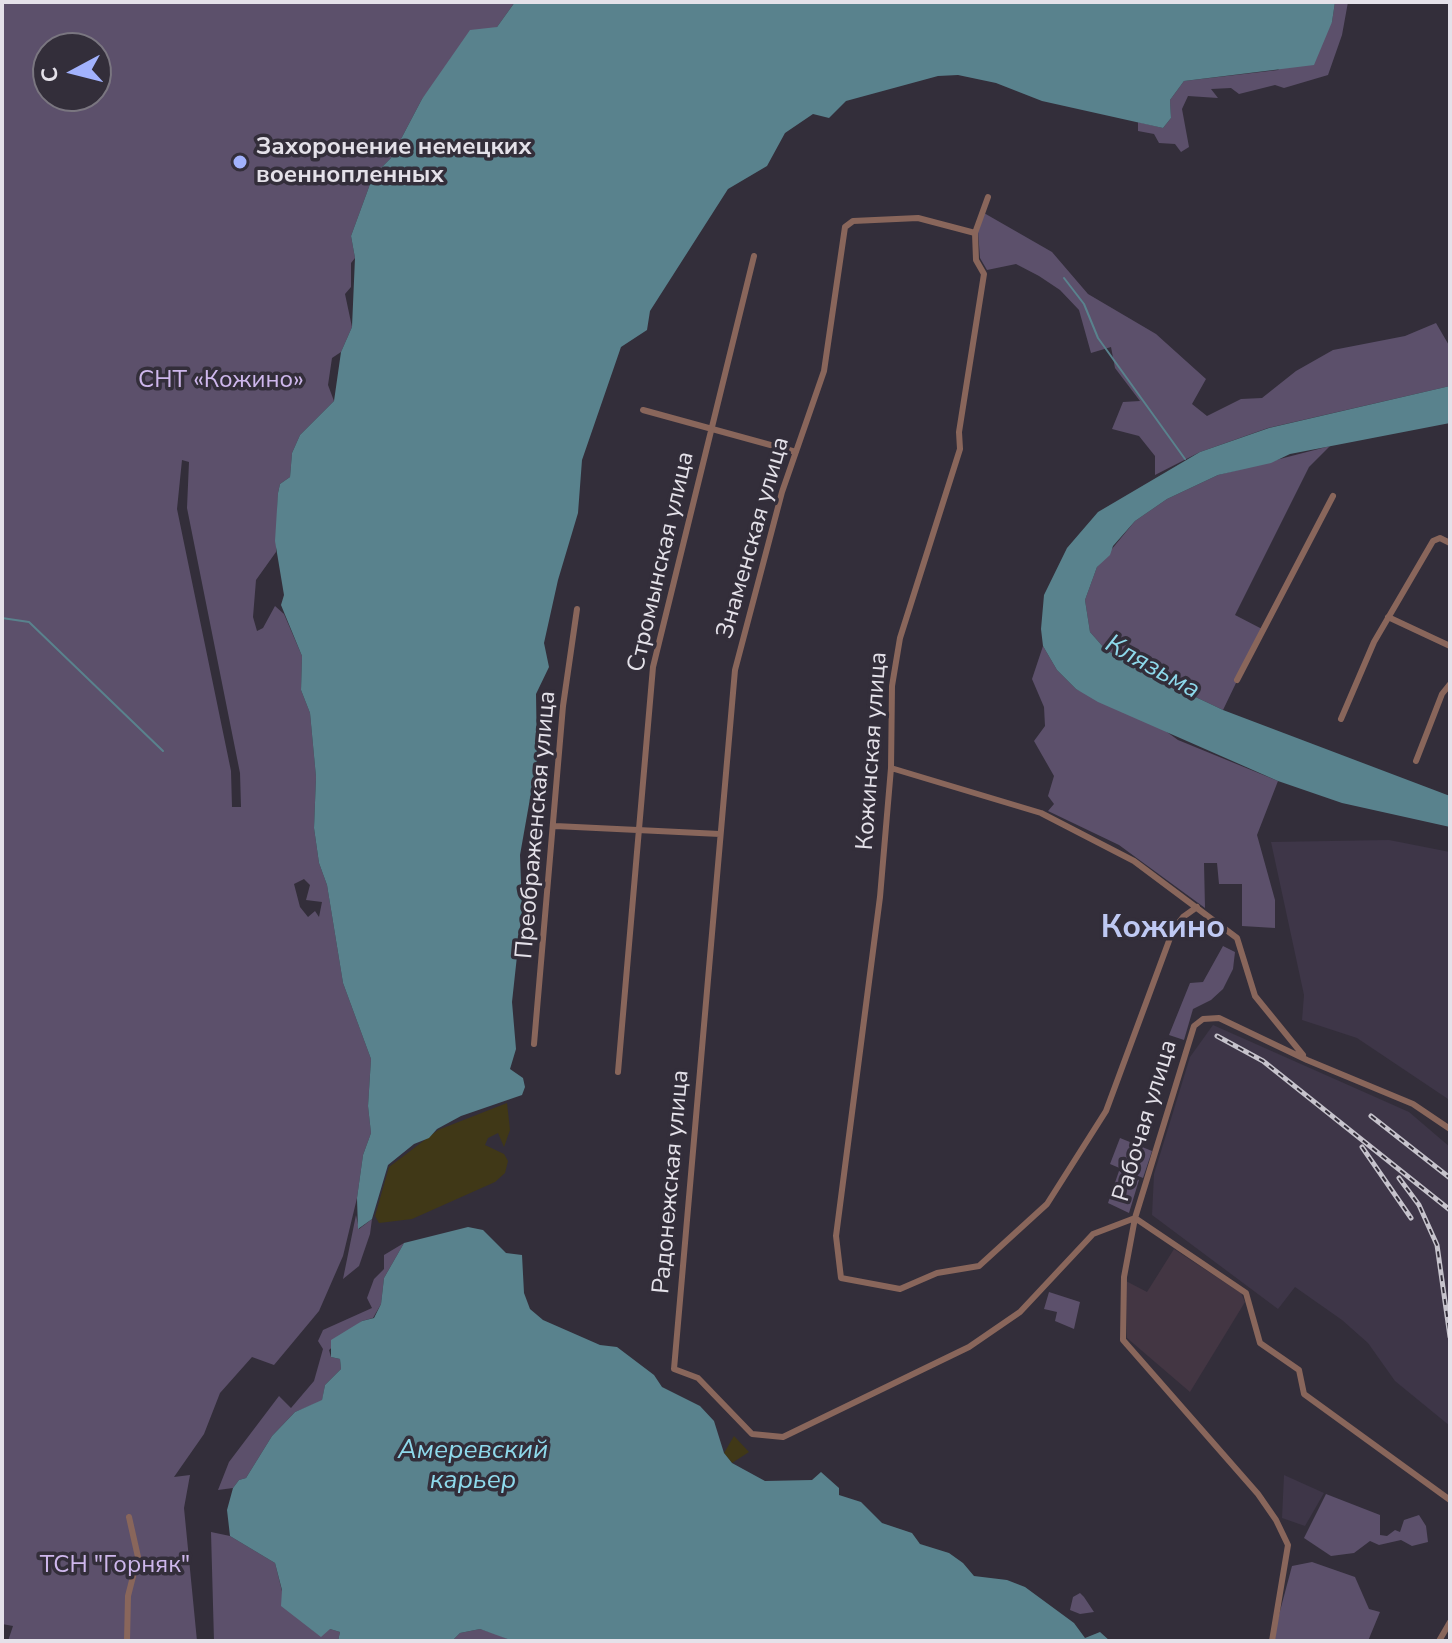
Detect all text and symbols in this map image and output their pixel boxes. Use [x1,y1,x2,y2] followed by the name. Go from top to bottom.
[32,32,112,112] north arrow
[34,65,66,84] text: С
[256,134,532,190] place label: Захоронение немецких военнопленных
[231,153,249,171] marker: Захоронение немецких военнопленных
[138,367,304,395] park label: СНТ «Кожино»
[711,434,797,642] street label: Знаменская улица
[623,449,701,675] street label: Стромынская улица
[1099,629,1205,707] water label: Клязьма
[852,651,894,851] street label: Кожинская улица
[511,690,563,960] street label: Преображенская улица
[1101,910,1225,948] district label: Кожино
[1108,1037,1184,1205] street label: Рабочая улица
[648,1069,696,1295] street label: Радонежская улица
[398,1436,548,1498] water label: Амеревский карьер
[40,1552,190,1580] park label: ТСН "Горняк"

